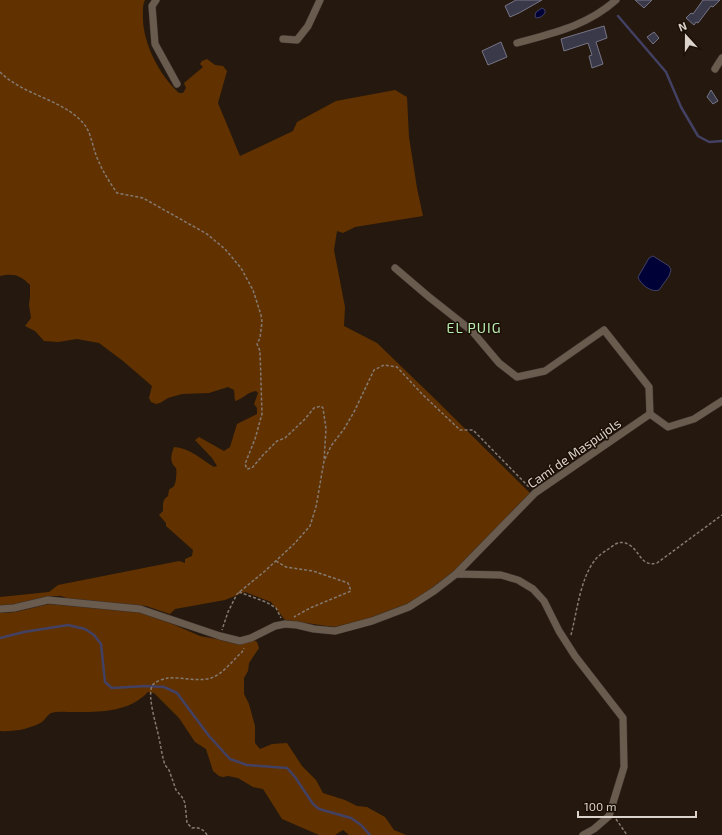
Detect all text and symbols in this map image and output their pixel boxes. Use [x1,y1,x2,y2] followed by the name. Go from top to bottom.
[666,16,706,56] north arrow
[676,19,688,34] text: N
[447,319,501,336] district label: EL PUIG
[524,415,624,491] street label: Camí de Maspujols
[578,793,696,819] scale bar
[584,799,616,813] text: 100 m

